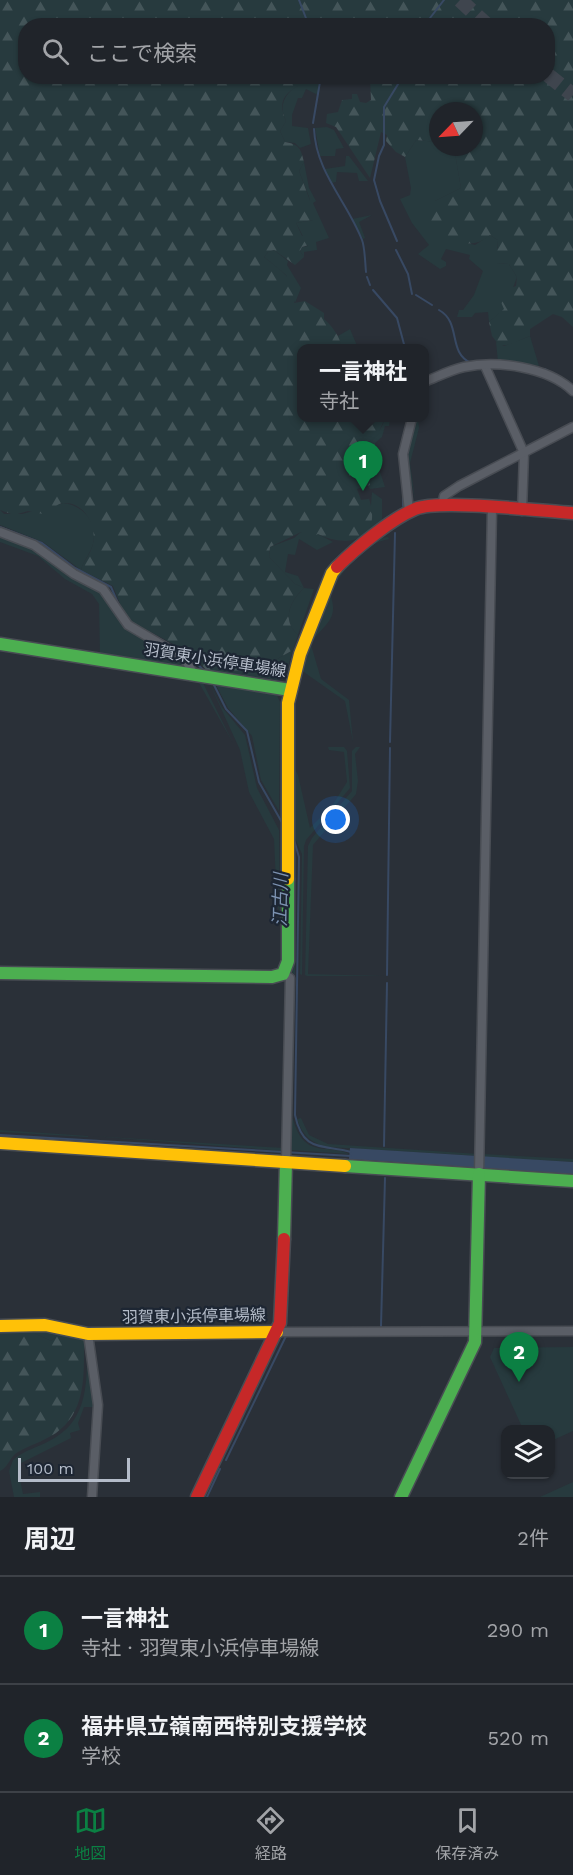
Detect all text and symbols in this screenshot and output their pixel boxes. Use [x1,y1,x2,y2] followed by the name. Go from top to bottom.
[18,18,555,84] search box
[39,35,72,68] icon: search
[87,41,197,66] text: ここで検索
[429,102,483,156] north arrow
[297,344,429,422] popup
[319,359,407,384] text: 一言神社
[319,389,359,413] text: 寺社
[344,442,382,491] pin: 1
[142,639,288,681] street label: 羽賀東小浜停車場線
[321,805,350,834] your location
[269,871,291,927] water label: 江古川
[122,1305,266,1327] street label: 羽賀東小浜停車場線
[500,1332,538,1382] pin: 2
[501,1425,555,1479] map controls
[501,1425,555,1479] button: layers
[18,1455,130,1482] scale bar
[27,1459,74,1478] text: 100 m
[24,1524,76,1554] text: 周辺
[517,1526,549,1550] text: 2件
[81,1606,169,1631] text: 一言神社
[39,1618,48,1642] text: 1
[487,1618,549,1642] text: 290 m
[81,1636,319,1660] text: 寺社 · 羽賀東小浜停車場線
[81,1714,367,1739] text: 福井県立嶺南西特別支援学校
[38,1726,49,1750] text: 2
[487,1726,549,1750] text: 520 m
[81,1744,121,1768] text: 学校
[74,1804,107,1864] tab: 地図
[254,1804,287,1864] tab: 経路
[435,1804,499,1864] tab: 保存済み

